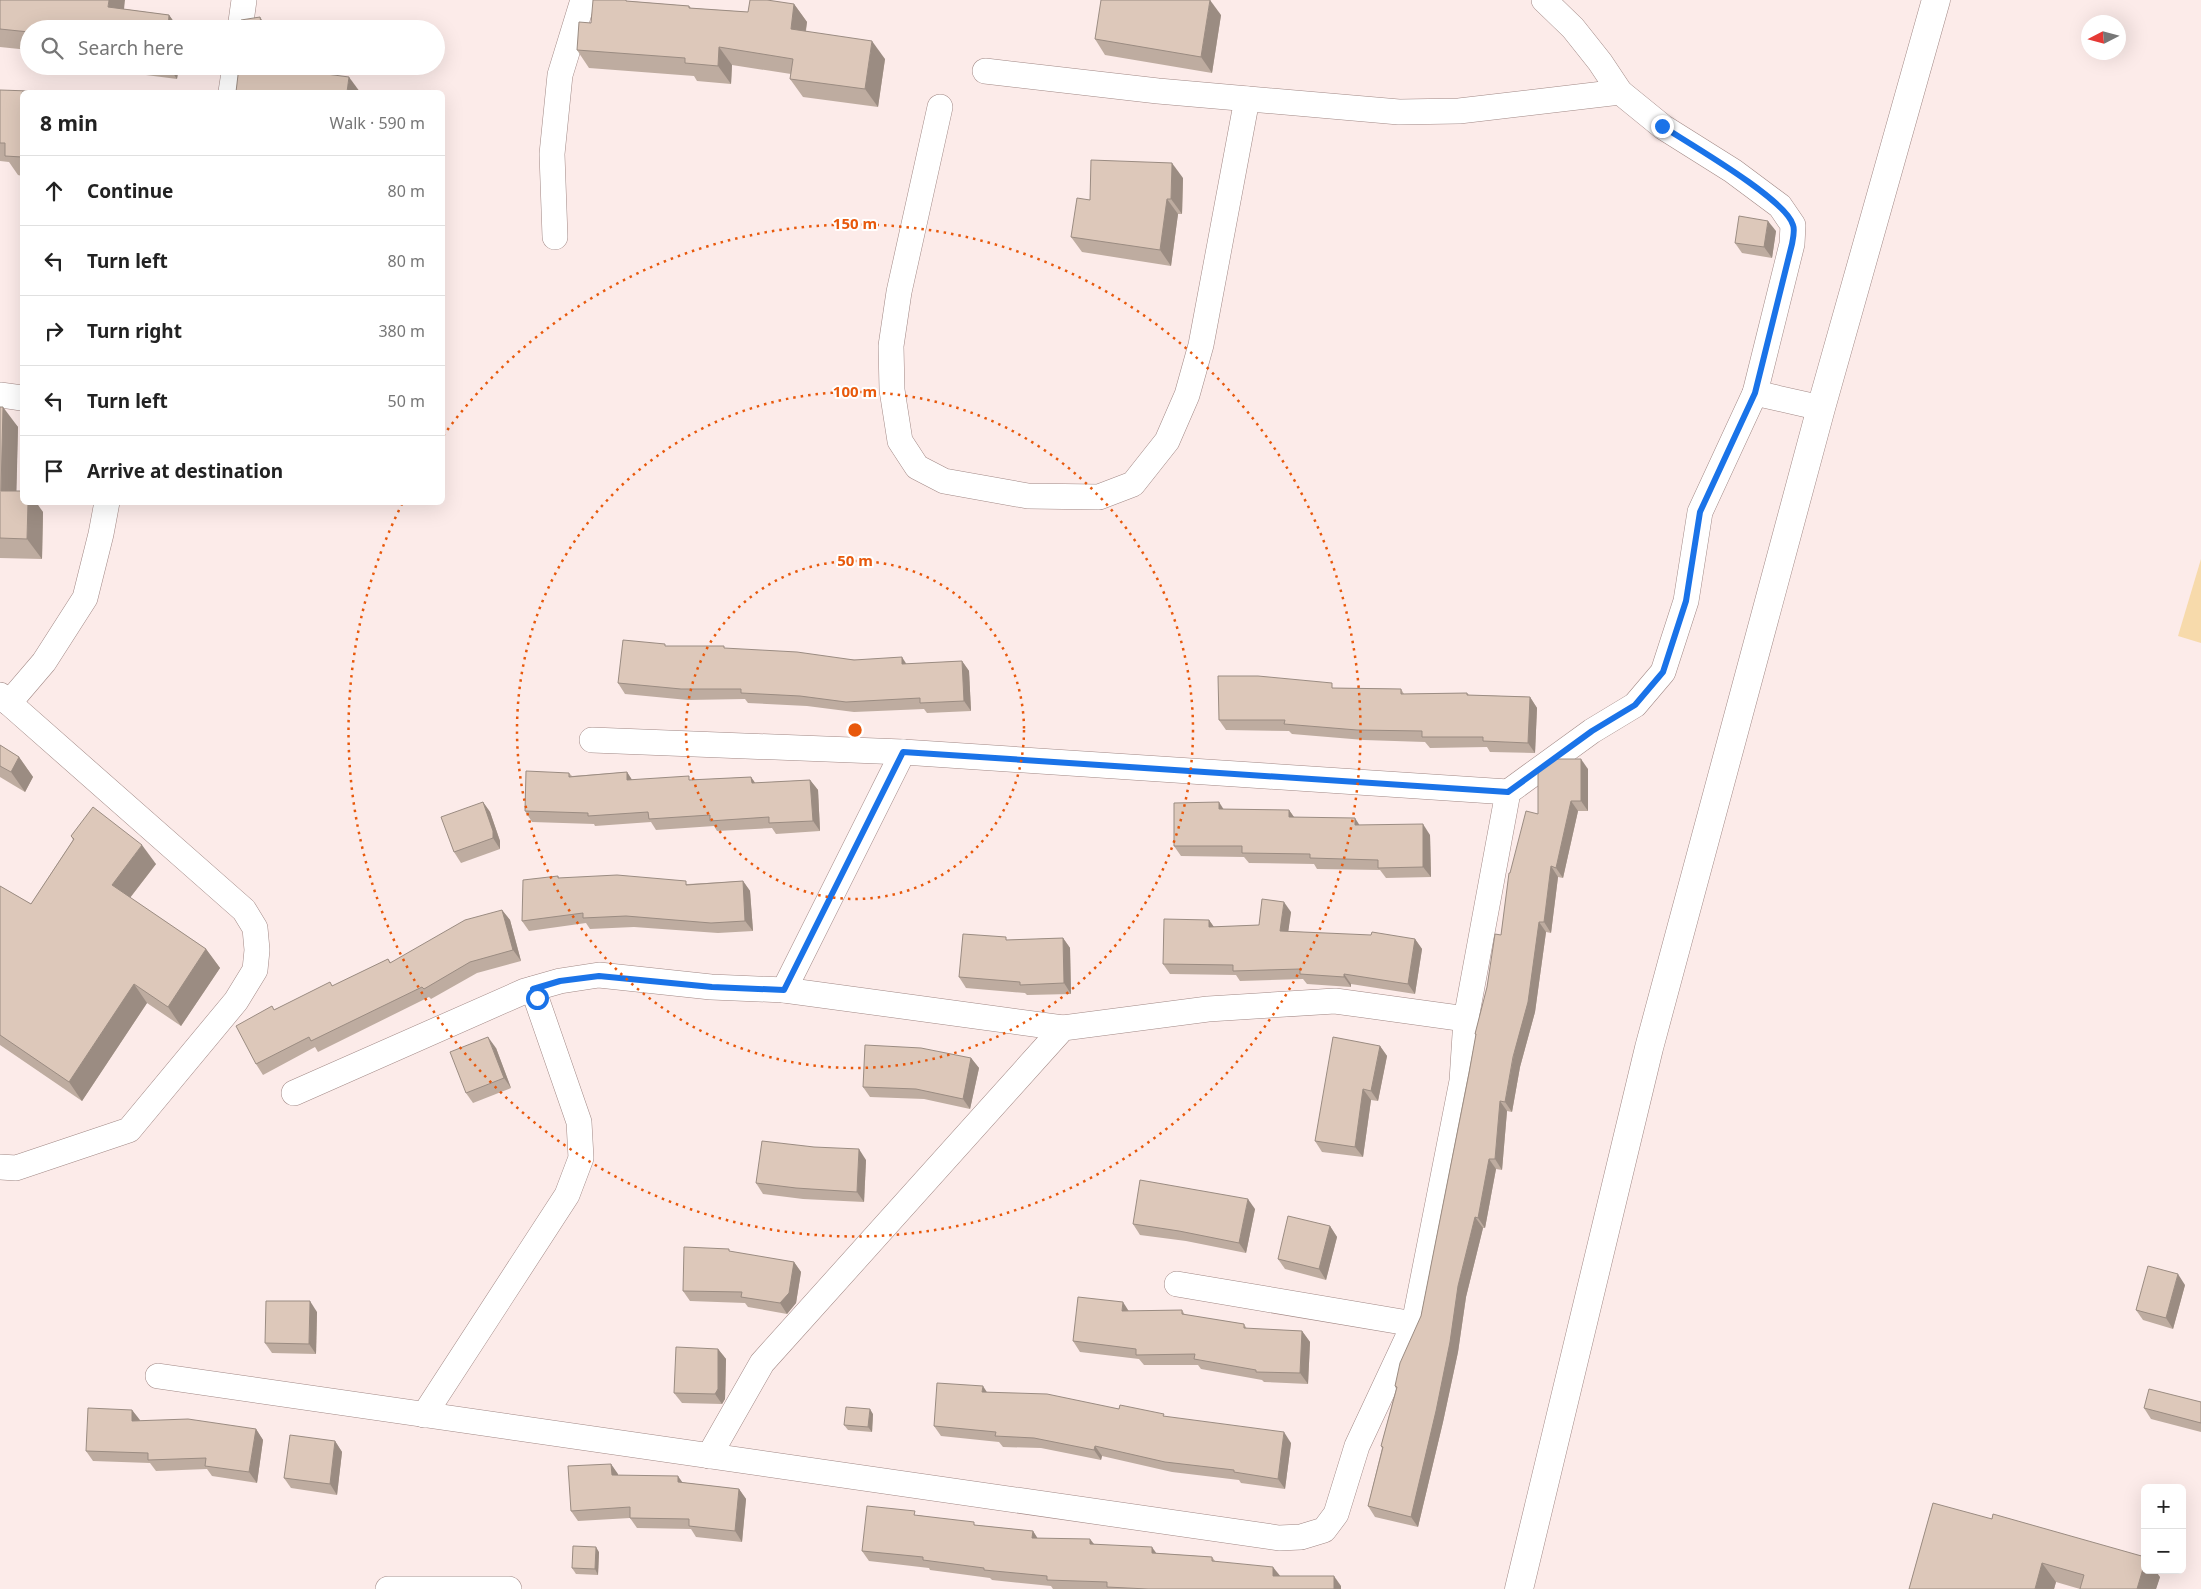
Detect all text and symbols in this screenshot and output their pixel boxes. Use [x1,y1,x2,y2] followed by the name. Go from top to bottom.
[2081,15,2126,60] north arrow
[20,20,445,75] search box
[38,34,66,62] icon: search
[78,35,184,61] text: Search here
[40,109,98,137] text: 8 min
[330,112,425,134] text: Walk · 590 m
[1651,115,1674,138] route end
[40,177,68,205] icon: ahead
[87,178,173,204] text: Continue
[388,180,425,202] text: 80 m
[833,213,877,233] text: 150 m
[40,247,68,275] icon: left
[87,248,168,274] text: Turn left
[388,250,425,272] text: 80 m
[40,317,68,345] icon: right
[87,318,182,344] text: Turn right
[378,320,425,342] text: 380 m
[833,381,877,401] text: 100 m
[40,387,68,415] icon: left
[87,388,168,414] text: Turn left
[388,390,425,412] text: 50 m
[40,457,68,485] icon: arrive
[87,458,283,484] text: Arrive at destination
[837,550,873,570] text: 50 m
[846,721,864,739] centre of rings
[526,987,549,1010] route start
[2141,1484,2186,1574] map controls
[2141,1484,2186,1529] button: +
[2141,1529,2186,1574] button: −

